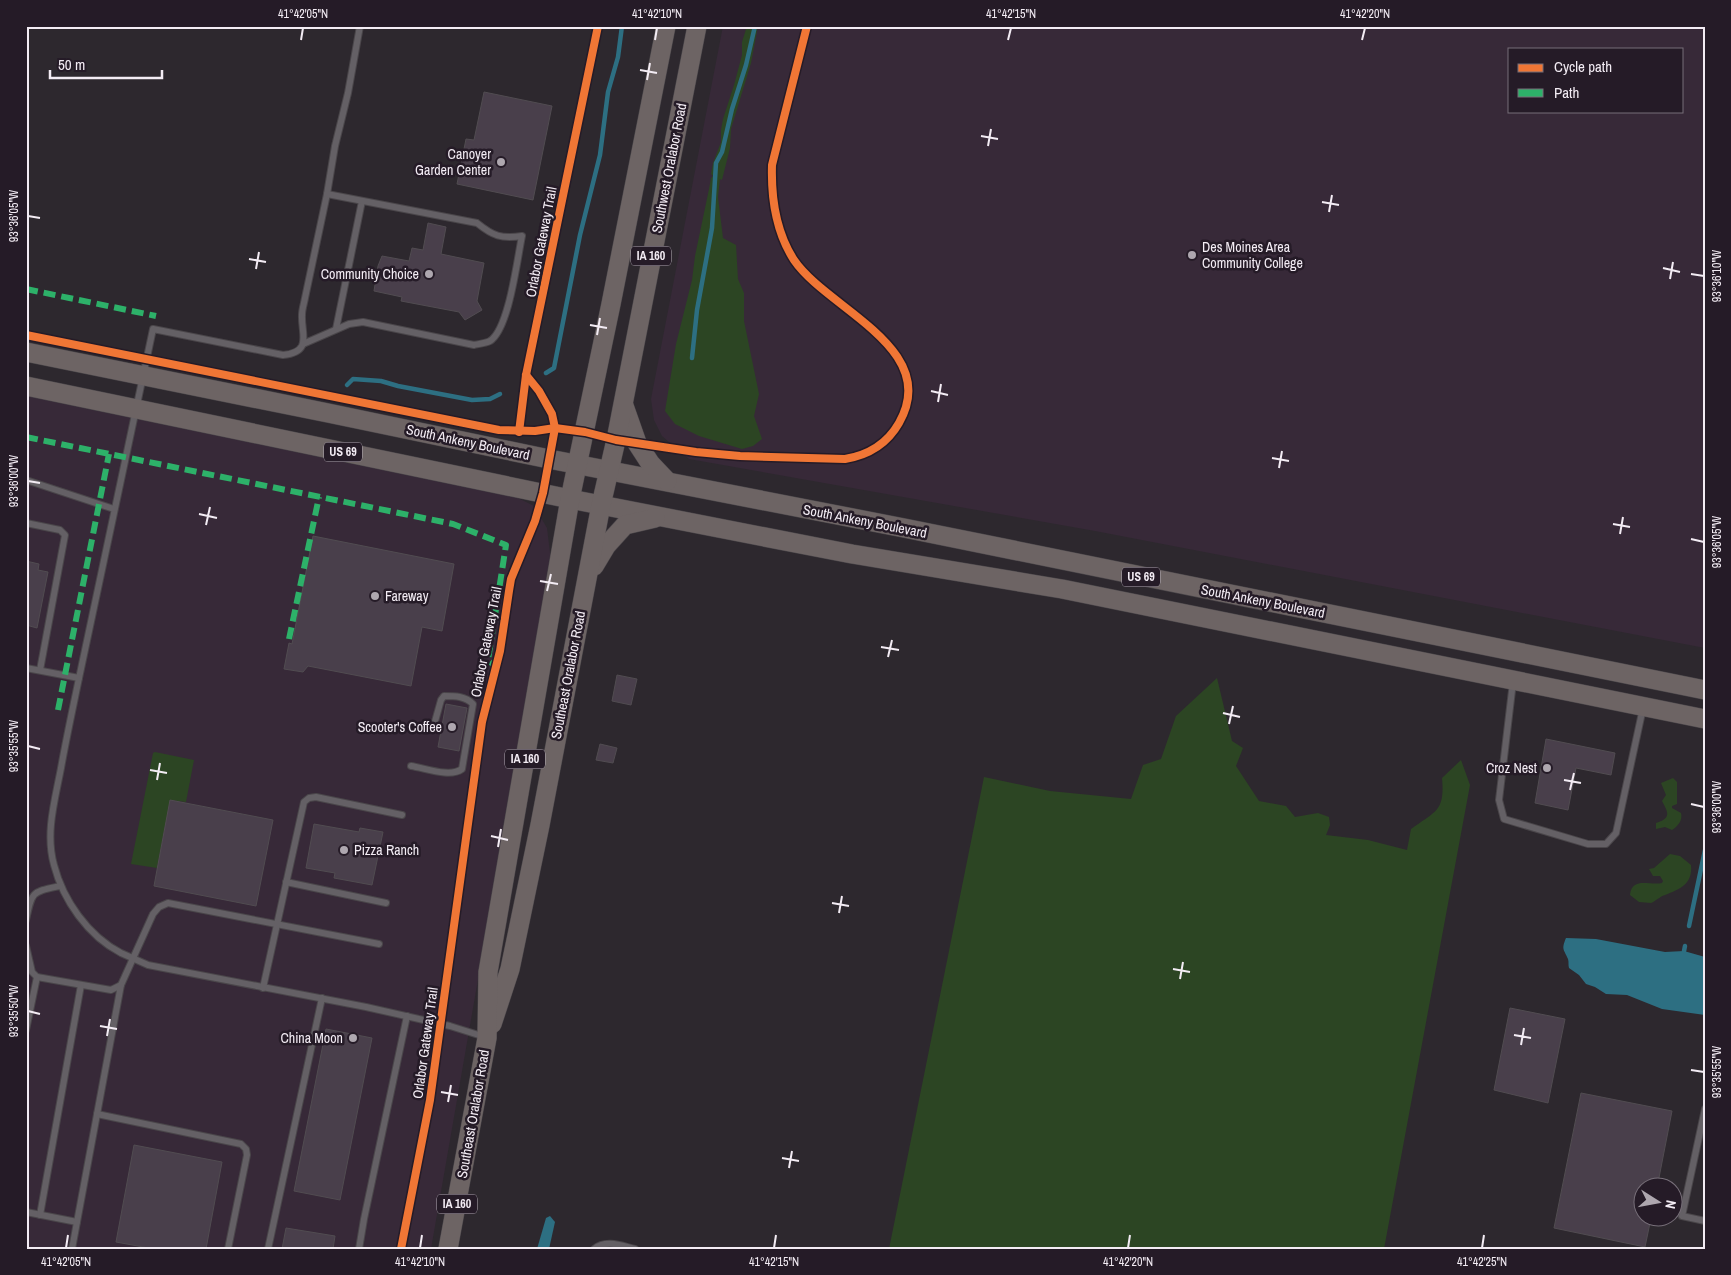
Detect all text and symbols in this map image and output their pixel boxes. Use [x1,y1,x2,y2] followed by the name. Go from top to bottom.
[278,6,328,22] text: 41°42'05"N
[632,6,682,22] text: 41°42'10"N
[986,6,1036,22] text: 41°42'15"N
[1340,6,1390,22] text: 41°42'20"N
[50,48,162,80] scale bar
[1508,48,1684,112] legend
[58,54,85,75] text: 50 m
[1554,56,1612,77] text: Cycle path
[1554,82,1579,103] text: Path
[648,101,690,235] street label: Southwest Oralabor Road
[415,145,491,179] place label: Canoyer Garden Center
[495,156,507,168] marker: Canoyer Garden Center
[521,185,561,299] street label: Orlabor Gateway Trail
[6,189,22,242] text: 93°36'05"W
[1202,238,1303,272] place label: Des Moines Area Community College
[631,247,671,266] road number: IA 160
[1186,249,1198,261] marker: Des Moines Area Community College
[1709,249,1725,302] text: 93°36'10"W
[321,265,419,283] place label: Community Choice
[423,268,435,280] marker: Community Choice
[405,420,531,464] street label: South Ankeny Boulevard
[324,442,362,462] road number: US 69
[6,454,22,507] text: 93°36'00"W
[802,500,928,542] street label: South Ankeny Boulevard
[1709,515,1725,568] text: 93°36'05"W
[1122,568,1160,586] road number: US 69
[1200,580,1326,622] street label: South Ankeny Boulevard
[466,585,506,699] street label: Orlabor Gateway Trail
[385,587,429,605] place label: Fareway
[369,590,381,602] marker: Fareway
[547,609,589,741] street label: Southeast Oralabor Road
[358,718,442,736] place label: Scooter's Coffee
[6,719,22,772] text: 93°35'55"W
[446,721,458,733] marker: Scooter's Coffee
[505,750,545,769] road number: IA 160
[1486,759,1537,777] place label: Croz Nest
[1541,762,1553,774] marker: Croz Nest
[1709,780,1725,833] text: 93°36'00"W
[354,841,419,859] place label: Pizza Ranch
[338,844,350,856] marker: Pizza Ranch
[6,984,22,1037] text: 93°35'50"W
[408,986,442,1100] street label: Orlabor Gateway Trail
[280,1029,343,1047] place label: China Moon
[347,1032,359,1044] marker: China Moon
[1709,1045,1725,1098] text: 93°35'55"W
[453,1048,493,1180] street label: Southeast Oralabor Road
[1634,1178,1684,1228] north arrow
[437,1194,477,1214] road number: IA 160
[1661,1199,1680,1210] text: N
[41,1254,91,1270] text: 41°42'05"N
[395,1254,445,1270] text: 41°42'10"N
[749,1254,799,1270] text: 41°42'15"N
[1103,1254,1153,1270] text: 41°42'20"N
[1457,1254,1507,1270] text: 41°42'25"N

